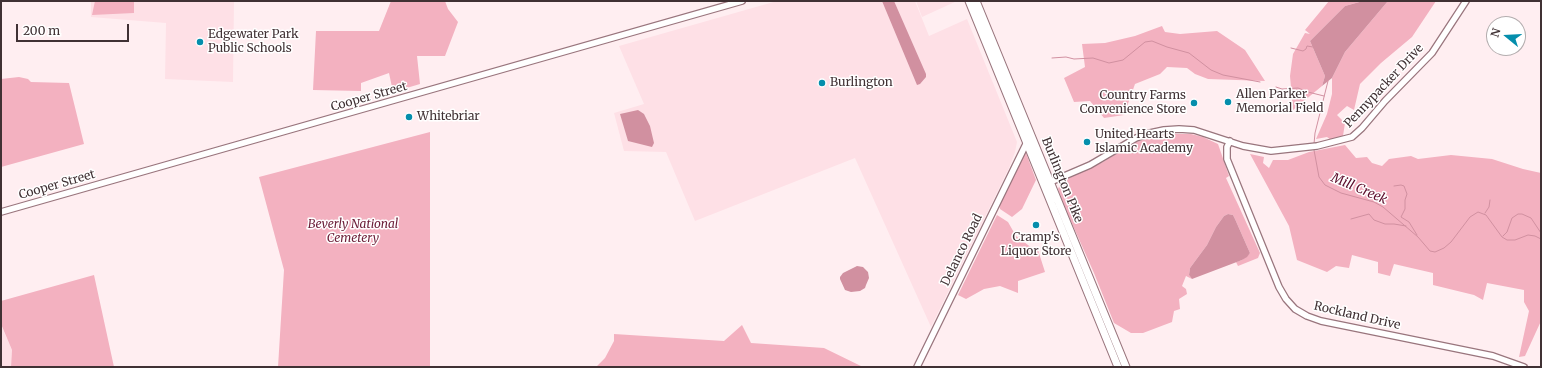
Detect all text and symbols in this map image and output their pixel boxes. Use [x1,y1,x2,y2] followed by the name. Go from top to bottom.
[18,16,131,42] scale bar
[1486,16,1526,56] north arrow
[23,23,60,38] text: 200 m
[1488,26,1504,39] text: N
[208,28,299,56] place label: Edgewater Park Public Schools
[195,37,205,47] marker: Edgewater Park Public Schools
[1341,41,1427,131] street label: Pennypacker Drive
[830,76,893,90] place label: Burlington
[817,78,827,88] marker: Burlington
[329,79,409,115] street label: Cooper Street
[1236,88,1323,116] place label: Allen Parker Memorial Field
[1080,89,1186,117] place label: Country Farms Convenience Store
[1223,97,1233,107] marker: Allen Parker Memorial Field
[1189,98,1199,108] marker: Country Farms Convenience Store
[417,110,480,124] place label: Whitebriar
[404,112,414,122] marker: Whitebriar
[1095,128,1193,156] place label: United Hearts Islamic Academy
[1038,135,1086,225] street label: Burlington Pike
[1082,137,1092,147] marker: United Hearts Islamic Academy
[17,167,97,203] street label: Cooper Street
[1329,170,1389,208] water label: Mill Creek
[938,212,986,288] street label: Delanco Road
[308,218,398,246] park label: Beverly National Cemetery
[1031,220,1041,230] marker: Cramp's Liquor Store
[1001,231,1071,259] place label: Cramp's Liquor Store
[1312,299,1402,333] street label: Rockland Drive

